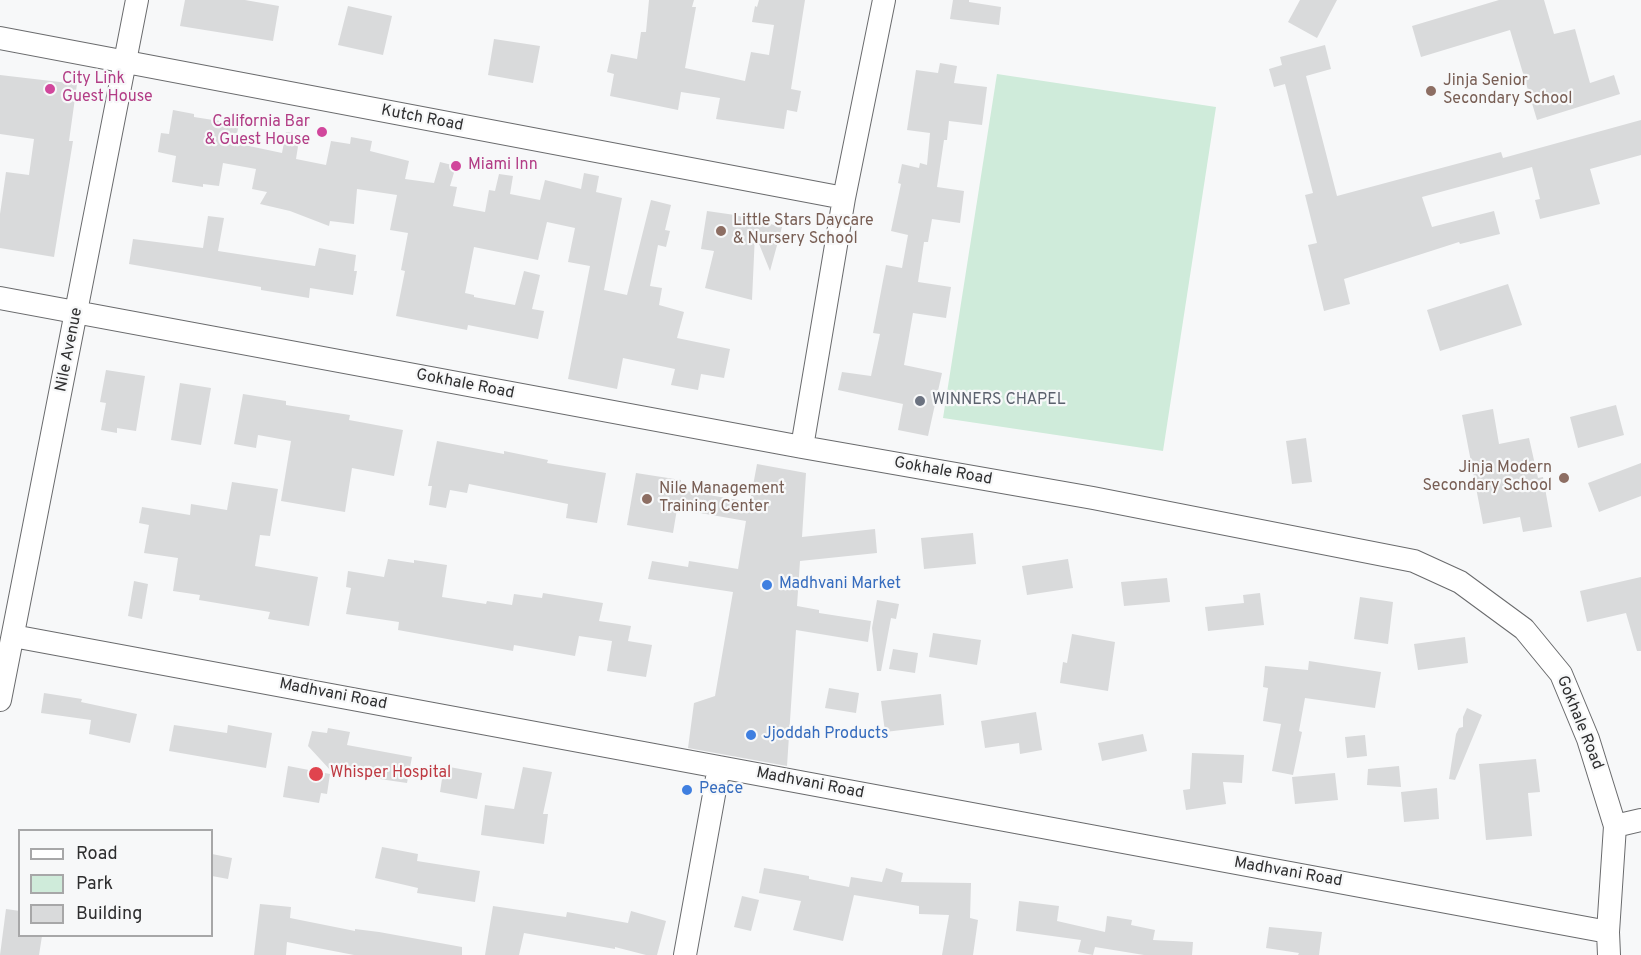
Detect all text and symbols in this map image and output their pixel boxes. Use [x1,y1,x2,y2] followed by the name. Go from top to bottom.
[62,70,153,108] place label: City Link Guest House
[1443,72,1572,110] place label: Jinja Senior Secondary School
[43,82,57,96] marker: City Link Guest House
[1424,84,1438,98] marker: Jinja Senior Secondary School
[379,102,465,136] street label: Kutch Road
[205,113,310,151] place label: California Bar & Guest House
[315,125,329,139] marker: California Bar & Guest House
[468,156,538,176] place label: Miami Inn
[449,159,463,173] marker: Miami Inn
[733,212,874,250] place label: Little Stars Daycare & Nursery School
[714,224,728,238] marker: Little Stars Daycare & Nursery School
[52,306,88,394] street label: Nile Avenue
[414,366,516,404] street label: Gokhale Road
[932,391,1066,411] place label: WINNERS CHAPEL
[913,394,927,408] marker: WINNERS CHAPEL
[892,454,994,490] street label: Gokhale Road
[1423,459,1552,497] place label: Jinja Modern Secondary School
[1557,471,1571,485] marker: Jinja Modern Secondary School
[659,480,785,518] place label: Nile Management Training Center
[640,492,654,506] marker: Nile Management Training Center
[779,575,901,595] place label: Madhvani Market
[760,578,774,592] marker: Madhvani Market
[1551,673,1607,773] street label: Gokhale Road
[277,675,389,715] street label: Madhvani Road
[763,725,888,745] place label: Jjoddah Products
[744,728,758,742] marker: Jjoddah Products
[330,764,451,784] place label: Whisper Hospital
[754,764,866,804] street label: Madhvani Road
[307,765,325,783] marker: Whisper Hospital
[699,780,743,800] place label: Peace
[680,783,694,797] marker: Peace
[18,829,213,937] legend
[76,843,118,866] text: Road
[1232,854,1344,892] street label: Madhvani Road
[76,873,113,896] text: Park
[76,903,142,926] text: Building

